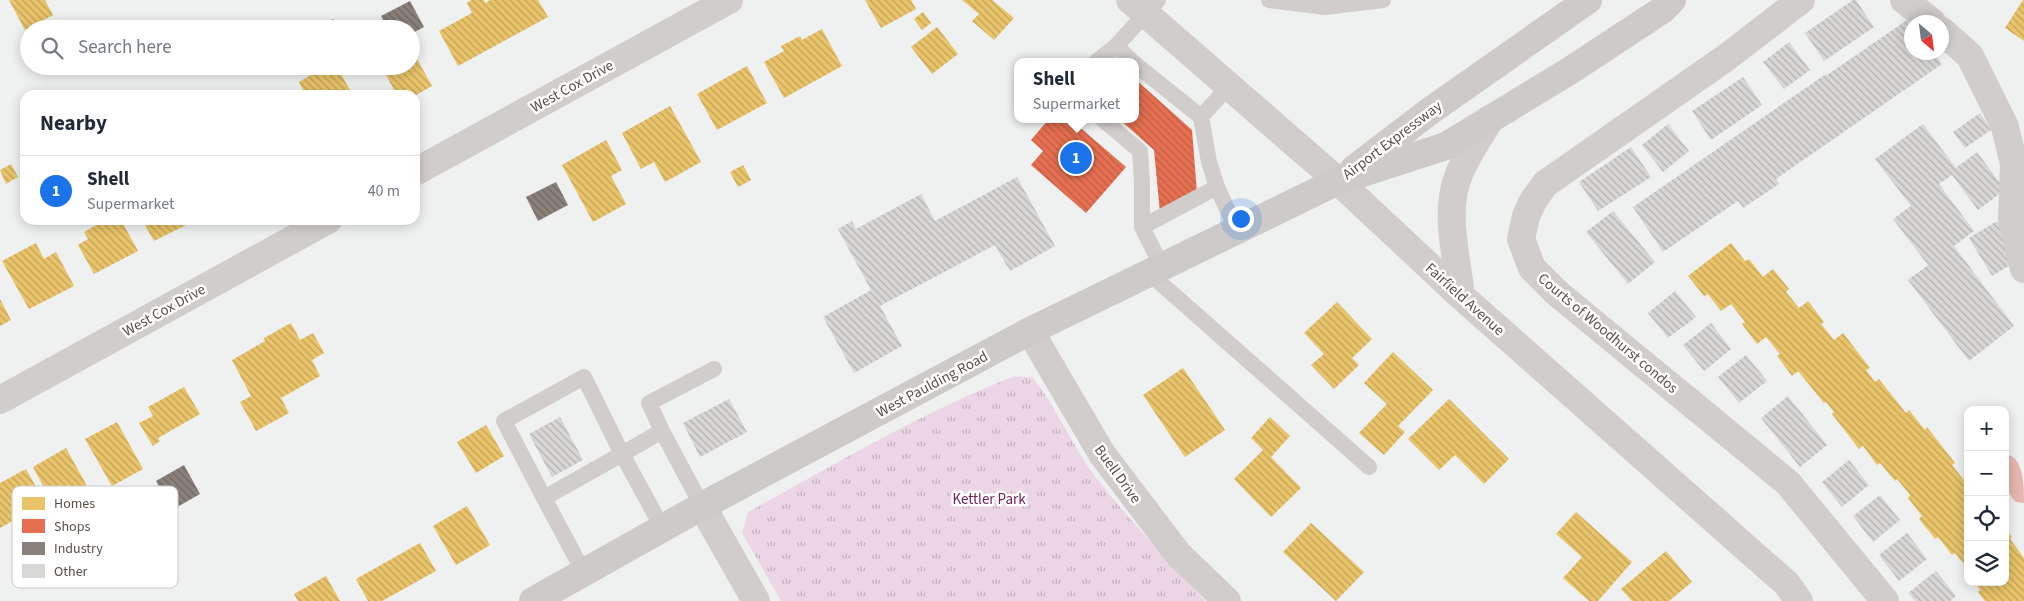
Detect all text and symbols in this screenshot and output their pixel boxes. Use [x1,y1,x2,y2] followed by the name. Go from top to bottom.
[1904,15,1949,60] north arrow
[20,20,420,75] search box
[38,34,66,62] icon: search
[78,34,172,61] text: Search here
[527,55,618,118] street label: West Cox Drive
[1014,58,1139,123] popup
[1033,66,1075,93] text: Shell
[1033,93,1120,115] text: Supermarket
[1338,96,1446,185] street label: Airport Expressway
[40,108,107,138] text: Nearby
[1060,139,1092,177] pin: 1
[87,166,129,193] text: Shell
[52,180,60,202] text: 1
[368,180,400,202] text: 40 m
[87,193,174,215] text: Supermarket
[1228,206,1254,232] your location
[1420,258,1509,341] street label: Fairfield Avenue
[1533,268,1682,398] street label: Courts of Woodhurst condos
[119,279,210,342] street label: West Cox Drive
[873,346,992,423] street label: West Paulding Road
[1964,406,2009,586] map controls
[1964,406,2009,451] button: +
[1089,441,1146,508] street label: Buell Drive
[1964,451,2009,496] button: −
[12,486,178,588] legend
[952,489,1026,510] park label: Kettler Park
[54,494,95,514] text: Homes
[1964,496,2009,541] button: locate
[54,517,90,537] text: Shops
[54,539,103,559] text: Industry
[1964,541,2009,586] button: layers
[54,562,88,582] text: Other

